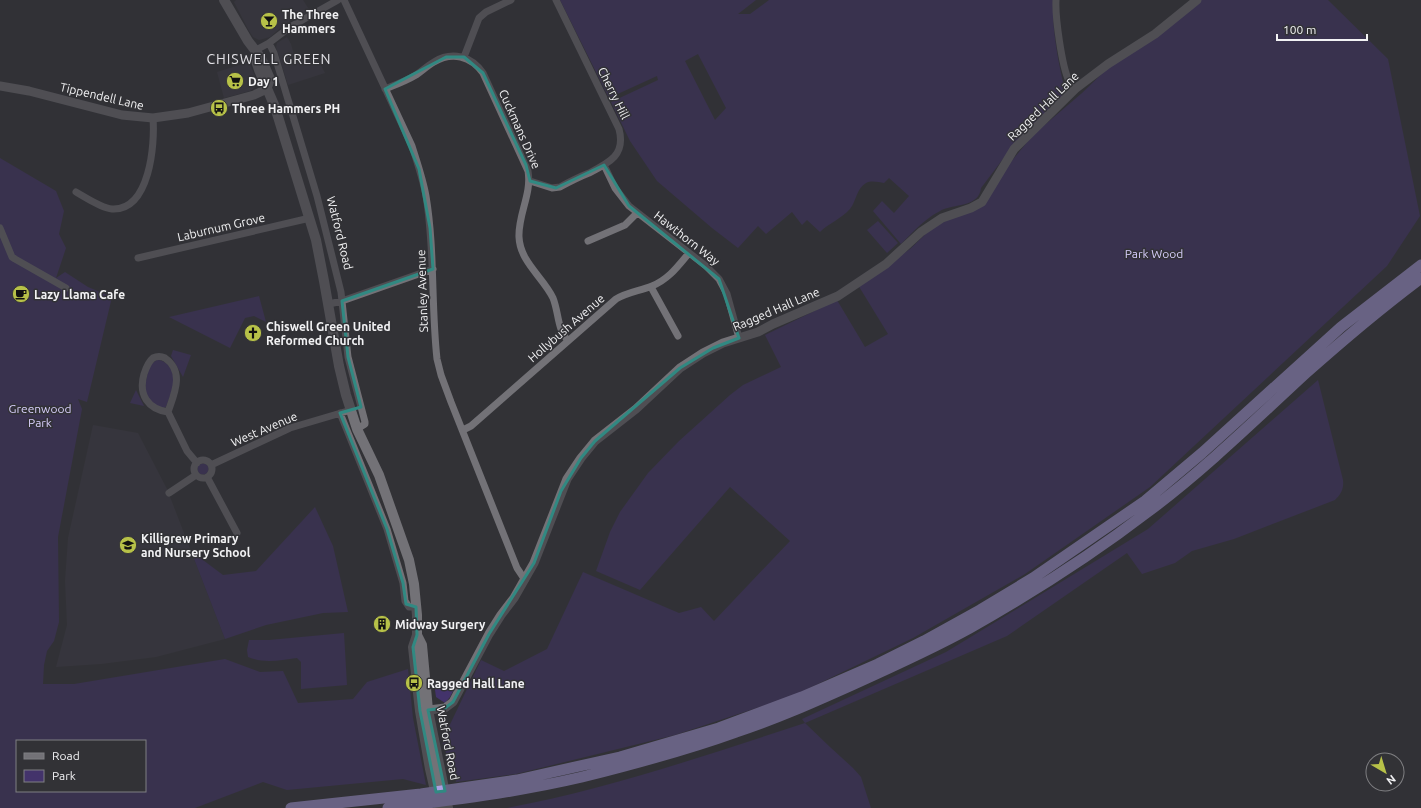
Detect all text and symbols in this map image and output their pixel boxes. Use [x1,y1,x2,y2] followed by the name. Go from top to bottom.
[282,8,339,35] place label: The Three Hammers
[259,11,279,31] bar icon: The Three Hammers
[1277,16,1367,42] scale bar
[1283,23,1316,36] text: 100 m
[206,51,332,67] district label: CHISWELL GREEN
[596,65,632,121] street label: Cherry Hill
[1005,69,1081,143] street label: Ragged Hall Lane
[225,71,245,91] supermarket icon: Day 1
[248,75,279,88] place label: Day 1
[59,80,145,112] street label: Tippendell Lane
[497,87,543,171] street label: Cuckmans Drive
[209,98,229,118] bus stop icon: Three Hammers PH
[232,102,340,115] place label: Three Hammers PH
[325,195,355,271] street label: Watford Road
[652,208,722,268] street label: Hawthorn Way
[176,211,266,243] street label: Laburnum Grove
[1125,247,1183,260] park label: Park Wood
[414,249,430,333] street label: Stanley Avenue
[11,284,31,304] cafe icon: Lazy Llama Cafe
[731,285,821,333] street label: Ragged Hall Lane
[34,288,125,301] place label: Lazy Llama Cafe
[525,291,607,365] street label: Hollybush Avenue
[266,320,391,347] place label: Chiswell Green United Reformed Church
[243,323,263,343] church icon: Chiswell Green United Reformed Church
[9,402,71,429] park label: Greenwood Park
[229,409,299,449] street label: West Avenue
[141,532,251,559] place label: Killigrew Primary and Nursery School
[118,535,138,555] school or university icon: Killigrew Primary and Nursery School
[372,614,392,634] building icon: Midway Surgery
[395,618,486,631] place label: Midway Surgery
[404,673,424,693] bus stop icon: Ragged Hall Lane
[427,677,525,690] place label: Ragged Hall Lane
[434,705,462,781] street label: Watford Road
[16,740,146,792] legend
[52,749,80,762] text: Road
[1365,752,1405,792] north arrow
[52,769,76,782] text: Park
[1384,773,1398,787] text: N

